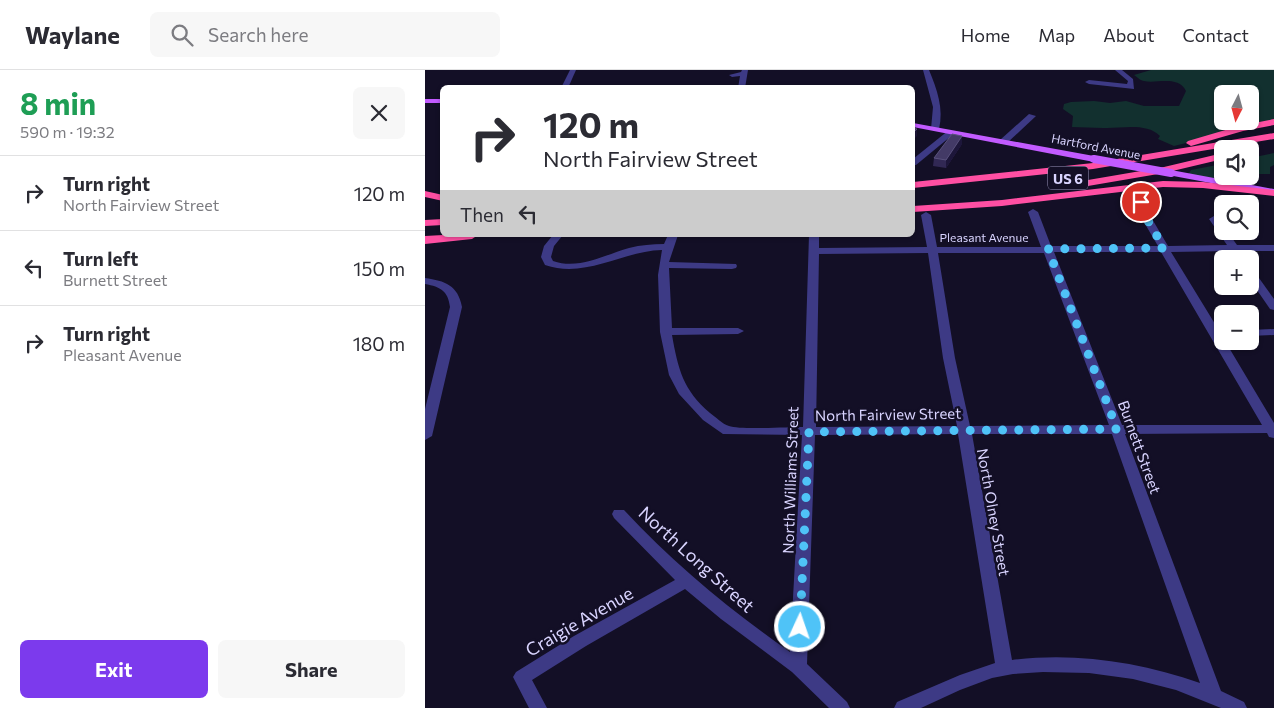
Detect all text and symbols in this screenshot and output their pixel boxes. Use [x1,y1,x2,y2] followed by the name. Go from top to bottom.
[150,12,500,57] search box
[25,20,120,49] text: Waylane
[168,21,196,49] icon: search
[208,23,308,46] text: Search here
[961,24,1010,46] text: Home
[1038,24,1075,46] text: Map
[1103,24,1155,46] text: About
[1183,24,1249,46] text: Contact
[20,84,96,121] text: 8 min
[1214,85,1259,130] north arrow
[1214,85,1259,350] map controls
[353,87,405,139] button: close
[543,102,639,145] text: 120 m
[460,105,525,170] icon: right
[20,122,115,141] text: 590 m · 19:32
[1050,131,1142,161] street label: Hartford Avenue
[1214,140,1259,185] button: sound
[543,145,758,172] text: North Fairview Street
[1048,166,1088,190] road number: US 6
[63,172,150,195] text: Turn right
[20,179,48,207] icon: right
[1120,181,1162,223] pin
[354,182,405,205] text: 120 m
[1127,188,1155,216] icon: arrive
[63,195,219,214] text: North Fairview Street
[1214,195,1259,240] button: search
[514,200,542,228] icon: left
[460,203,504,226] text: Then
[939,230,1029,244] street label: Pleasant Avenue
[63,247,138,270] text: Turn left
[1214,250,1259,295] button: +
[20,254,48,282] icon: left
[353,257,405,280] text: 150 m
[63,270,168,289] text: Burnett Street
[1214,305,1259,350] button: −
[63,322,150,345] text: Turn right
[20,329,48,357] icon: right
[353,332,405,355] text: 180 m
[63,345,182,364] text: Pleasant Avenue
[1115,398,1165,496] street label: Burnett Street
[815,404,961,424] street label: North Fairview Street
[778,406,802,554] street label: North Williams Street
[974,447,1014,577] street label: North Olney Street
[635,501,759,617] street label: North Long Street
[521,581,637,661] street label: Craigie Avenue
[773,600,825,652] position arrow
[20,640,208,698] button: Exit
[218,640,405,698] button: Share

